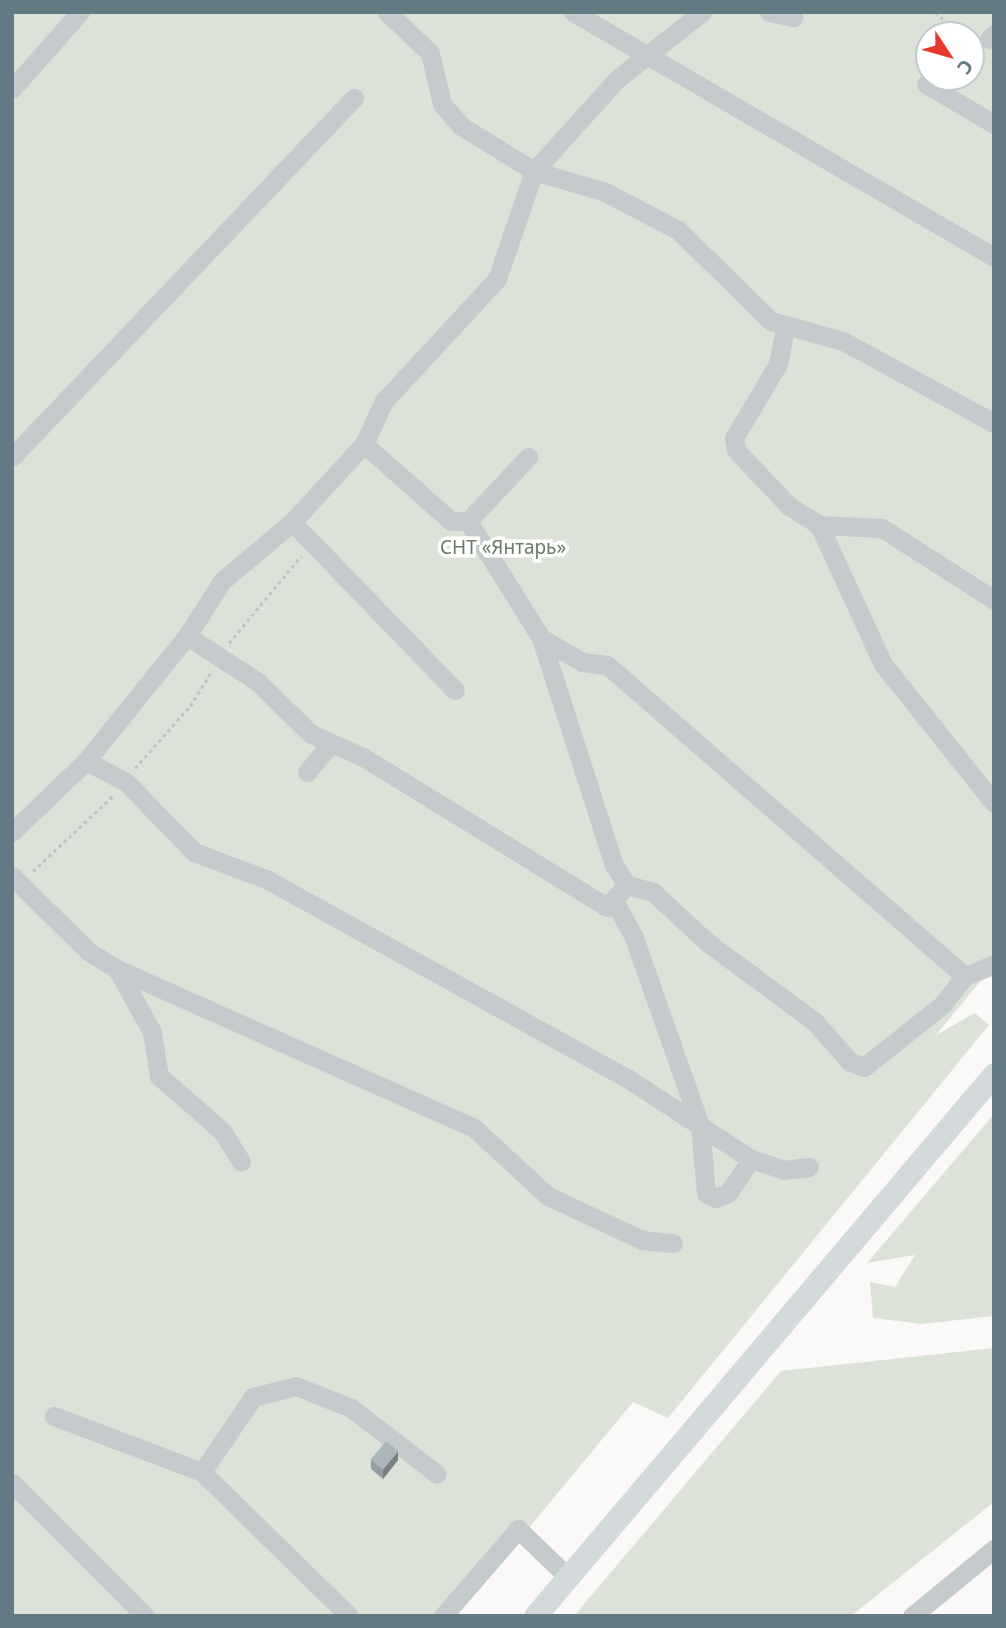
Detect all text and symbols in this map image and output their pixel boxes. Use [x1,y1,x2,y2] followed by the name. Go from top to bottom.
[915,21,985,91] north arrow
[951,55,979,80] text: С
[440,537,566,559] park label: СНТ «Янтарь»

